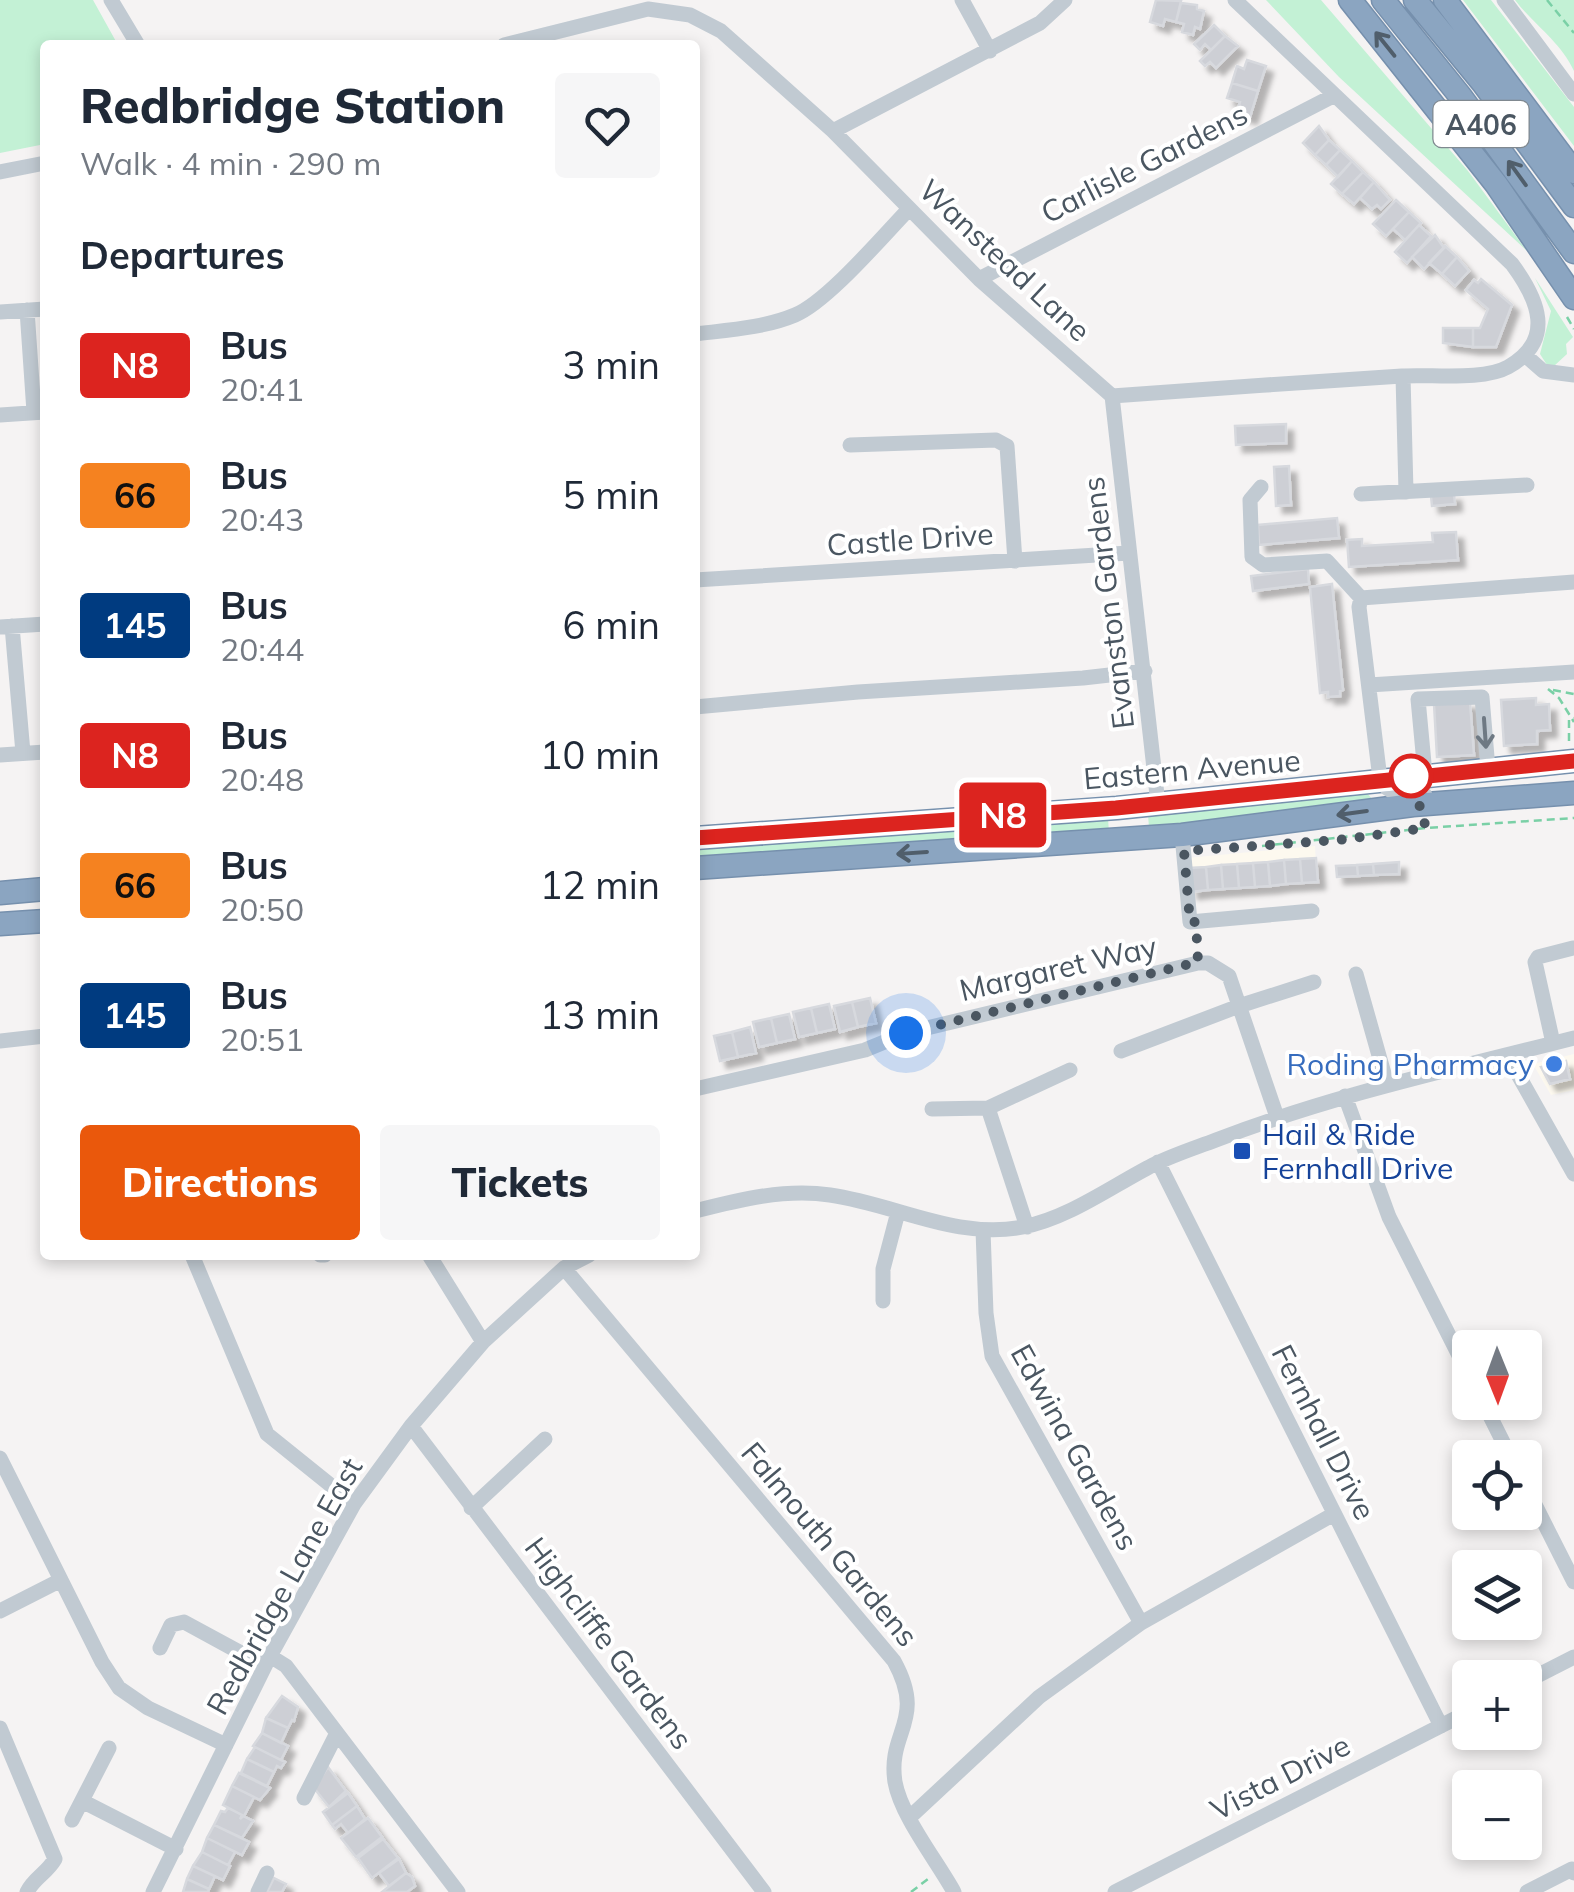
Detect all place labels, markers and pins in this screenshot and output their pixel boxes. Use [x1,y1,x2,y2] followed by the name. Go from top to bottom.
[1390,755,1432,797] unlabelled marker
[1287,1045,1534,1083] place label: Roding Pharmacy
[1543,1053,1565,1075] marker: Roding Pharmacy
[1262,1115,1453,1187] place label: Hail & Ride Fernhall Drive
[1231,1140,1253,1162] marker: Hail & Ride Fernhall Drive

